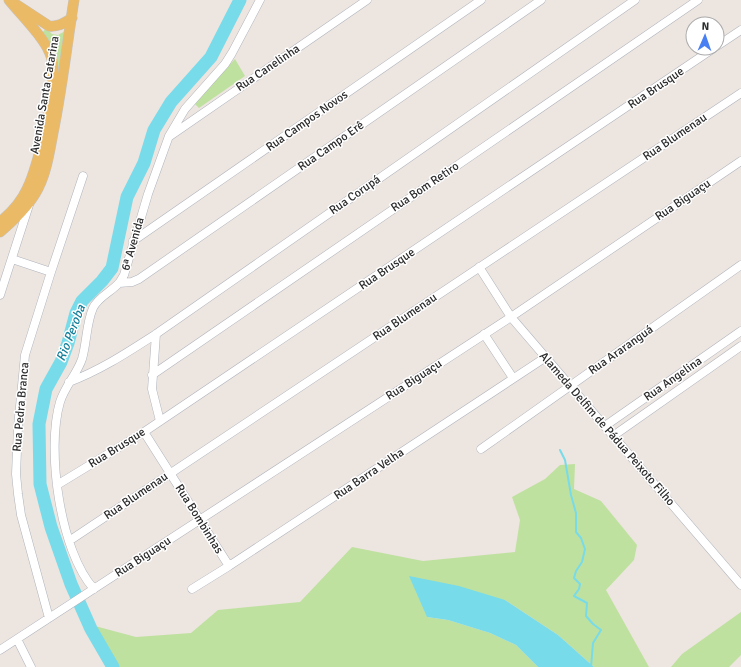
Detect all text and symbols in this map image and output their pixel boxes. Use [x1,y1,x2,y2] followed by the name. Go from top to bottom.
[685,16,725,56] north arrow
[701,20,709,33] text: N
[27,35,63,155] street label: Avenida Santa Catarina
[233,41,303,95] street label: Rua Canelinha
[625,64,687,112] street label: Rua Brusque
[263,87,351,155] street label: Rua Campos Novos
[640,110,710,164] street label: Rua Blumenau
[295,118,367,174] street label: Rua Campo Erê
[388,159,462,215] street label: Rua Bom Retiro
[327,172,383,218] street label: Rua Corupá
[652,176,714,224] street label: Rua Biguaçu
[118,216,148,272] street label: 6ª Avenida
[356,245,418,293] street label: Rua Brusque
[370,290,440,344] street label: Rua Blumenau
[53,302,89,364] water label: Rio Peroba
[586,322,656,378] street label: Rua Araranguá
[536,349,678,509] street label: Alameda Delfim de Pádua Peixoto Filho
[641,353,705,405] street label: Rua Angelina
[383,356,445,404] street label: Rua Biguaçu
[10,362,32,452] street label: Rua Pedra Branca
[86,425,148,471] street label: Rua Brusque
[331,445,407,503] street label: Rua Barra Velha
[101,469,171,523] street label: Rua Blumenau
[172,481,226,557] street label: Rua Bombinhas
[112,533,174,581] street label: Rua Biguaçu

